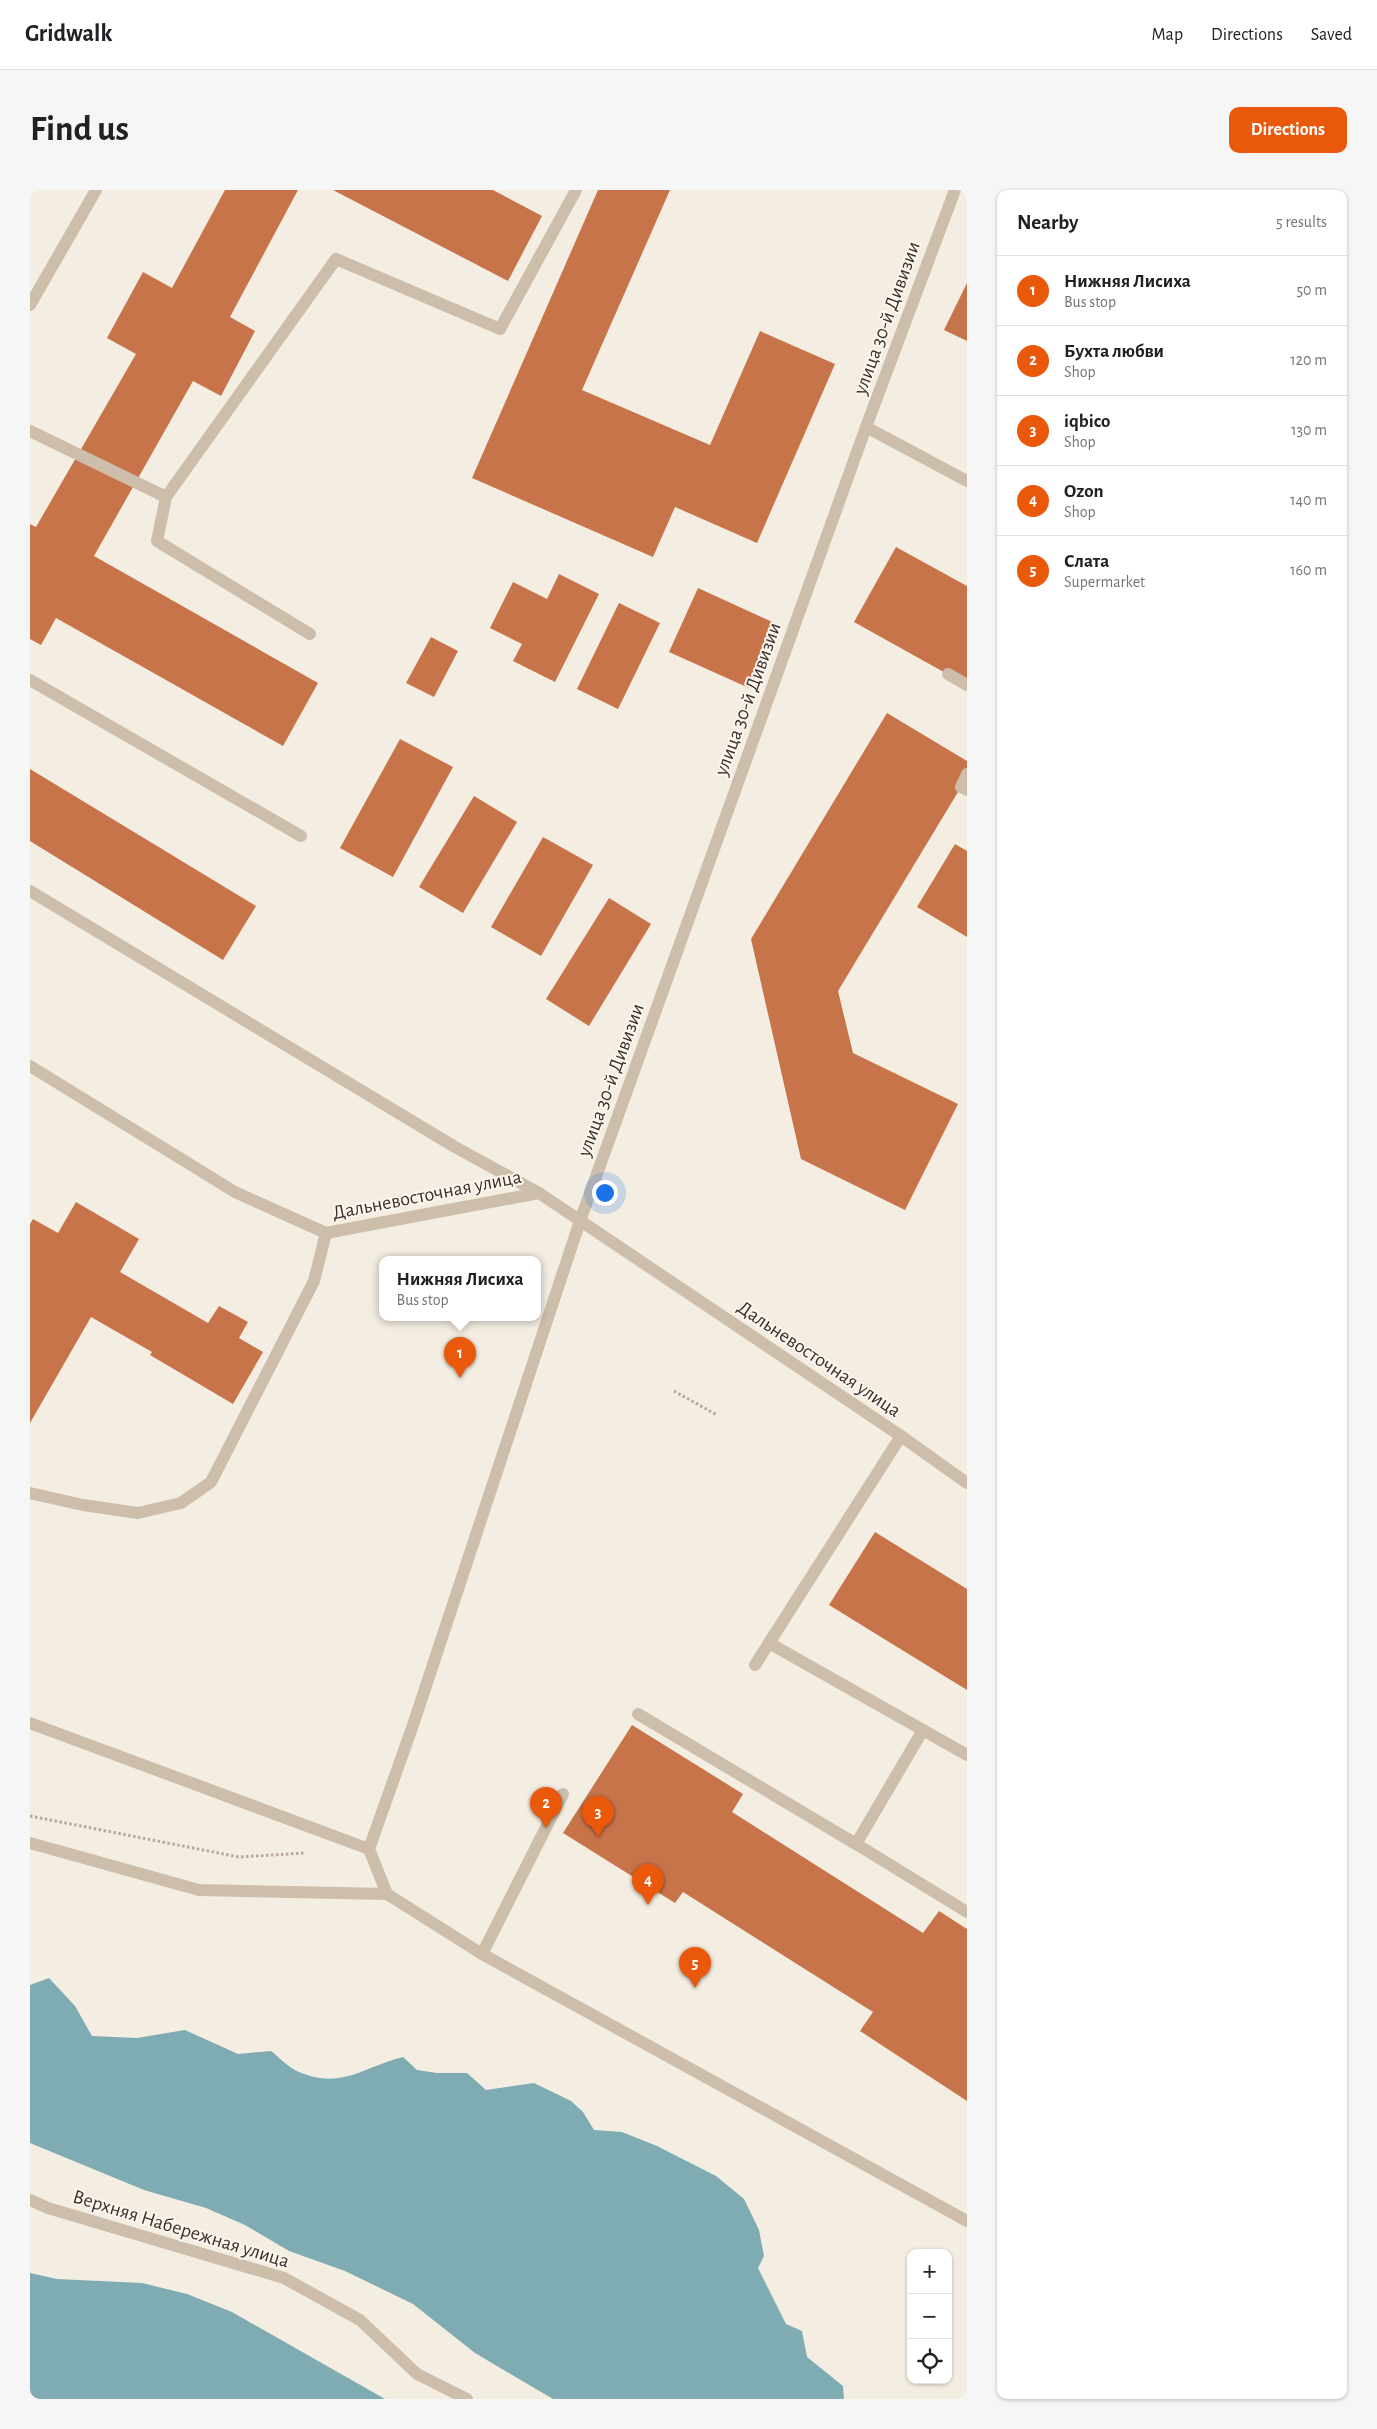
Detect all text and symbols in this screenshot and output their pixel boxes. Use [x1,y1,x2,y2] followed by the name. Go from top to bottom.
[25,22,112,46] text: Gridwalk
[1152,26,1183,44] text: Map
[1211,26,1283,44] text: Directions
[1311,26,1352,44] text: Saved
[1229,107,1347,153] button: Directions
[30,112,129,147] text: Find us
[1017,212,1078,233] text: Nearby
[1276,214,1327,230] text: 5 results
[850,239,924,398] street label: улица 30-й Дивизии
[1064,272,1191,291] text: Нижняя Лисиха
[1030,282,1036,298] text: 1
[1296,282,1327,298] text: 50 m
[1064,294,1116,310] text: Bus stop
[1064,342,1164,361] text: Бухта любви
[1029,352,1037,368] text: 2
[1290,352,1327,368] text: 120 m
[1064,364,1096,380] text: Shop
[1064,412,1110,431] text: iqbico
[1030,422,1036,438] text: 3
[1291,422,1327,438] text: 130 m
[1064,434,1096,450] text: Shop
[1064,482,1103,501] text: Ozon
[1029,492,1037,508] text: 4
[1290,492,1327,508] text: 140 m
[1064,504,1096,520] text: Shop
[1064,552,1109,571] text: Слата
[1030,562,1036,578] text: 5
[1290,562,1327,578] text: 160 m
[1064,574,1145,590] text: Supermarket
[711,620,785,779] street label: улица 30-й Дивизии
[574,1001,648,1160] street label: улица 30-й Дивизии
[331,1167,523,1223] street label: Дальневосточная улица
[592,1180,618,1206] your location
[379,1256,541,1321] popup
[397,1270,523,1289] text: Нижняя Лисиха
[397,1292,449,1308] text: Bus stop
[734,1297,904,1421] street label: Дальневосточная улица
[444,1337,476,1378] pin: 1
[530,1787,562,1828] pin: 2
[582,1796,614,1837] pin: 3
[632,1864,664,1905] pin: 4
[679,1947,711,1988] pin: 5
[70,2187,292,2271] street label: Верхняя Набережная улица
[907,2249,952,2384] map controls
[907,2249,952,2294] button: +
[907,2294,952,2339] button: −
[907,2339,952,2384] button: locate

